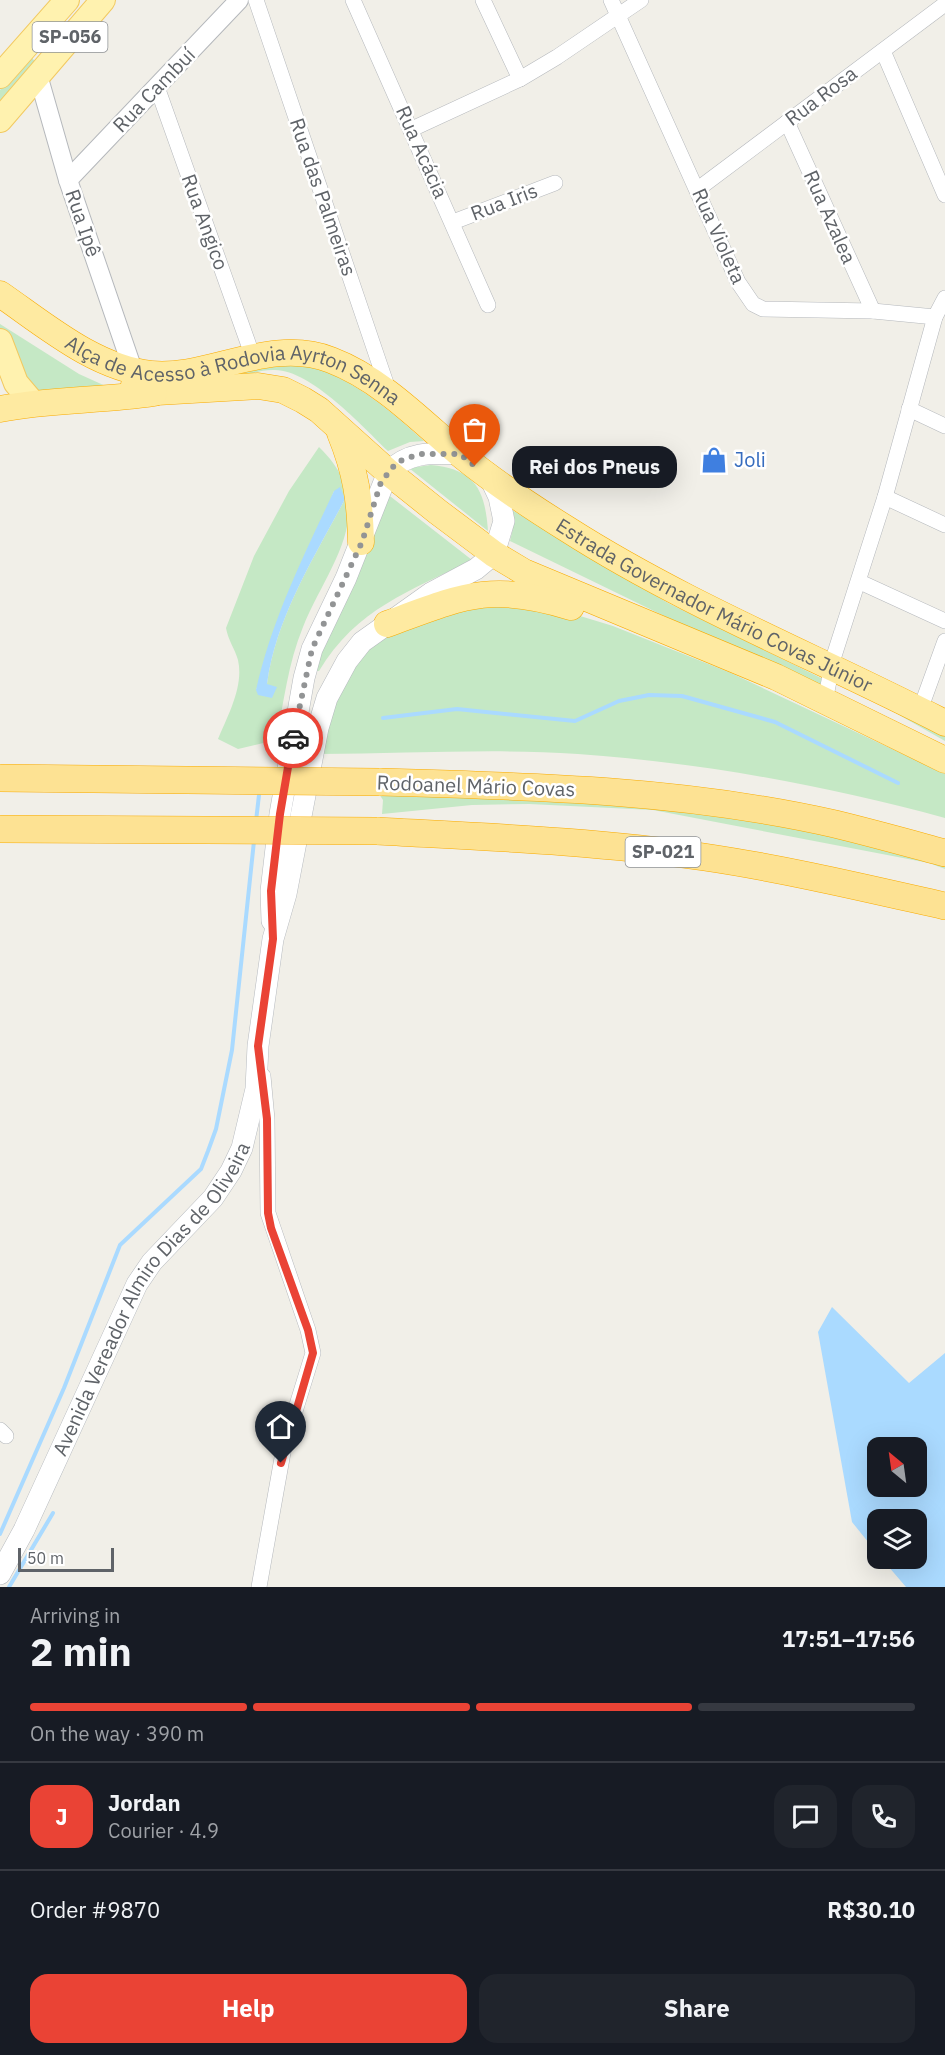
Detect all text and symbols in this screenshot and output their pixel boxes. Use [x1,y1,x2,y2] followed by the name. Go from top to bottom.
[32,22,107,52] road number: SP-056
[106,41,201,138] street label: Rua Cambuí
[779,59,862,132] street label: Rua Rosa
[390,101,455,203] street label: Rua Acácia
[284,114,363,279] street label: Rua das Palmeiras
[798,166,863,268] street label: Rua Azalea
[176,170,235,274] street label: Rua Angico
[466,176,541,227] street label: Rua Iris
[686,184,753,288] street label: Rua Violeta
[59,185,108,260] street label: Rua Ipê
[60,329,407,411] street label: Alça de Acesso à Rodovia Ayrton Senna
[449,404,500,466] pin
[458,413,491,446] icon: bag
[511,445,676,487] callout: Rei dos Pneus
[699,445,729,475] shop icon: Joli
[734,446,766,473] place label: Joli
[529,453,660,480] text: Rei dos Pneus
[551,511,877,698] street label: Estrada Governador Mário Covas Júnior
[263,708,323,768] courier
[277,722,310,755] icon: car
[376,769,576,802] street label: Rodoanel Mário Covas
[626,837,700,867] road number: SP-021
[46,1137,256,1460] street label: Avenida Vereador Almiro Dias de Oliveira
[255,1401,306,1463] pin
[264,1410,297,1443] icon: home
[867,1437,927,1497] north arrow
[867,1437,927,1569] map controls
[867,1509,927,1569] button: layers
[18,1545,114,1572] scale bar
[27,1548,64,1568] text: 50 m
[30,1602,120,1629] text: Arriving in
[782,1624,915,1653] text: 17:51–17:56
[30,1626,132,1677] text: 2 min
[30,1720,204,1747] text: On the way · 390 m
[774,1785,837,1848] button: chat
[852,1785,915,1848] button: phone
[108,1788,181,1817] text: Jordan
[55,1802,68,1831] text: J
[108,1817,219,1844] text: Courier · 4.9
[30,1895,160,1924] text: Order #9870
[827,1895,915,1924] text: R$30.10
[30,1974,467,2043] button: Help
[479,1974,915,2043] button: Share

